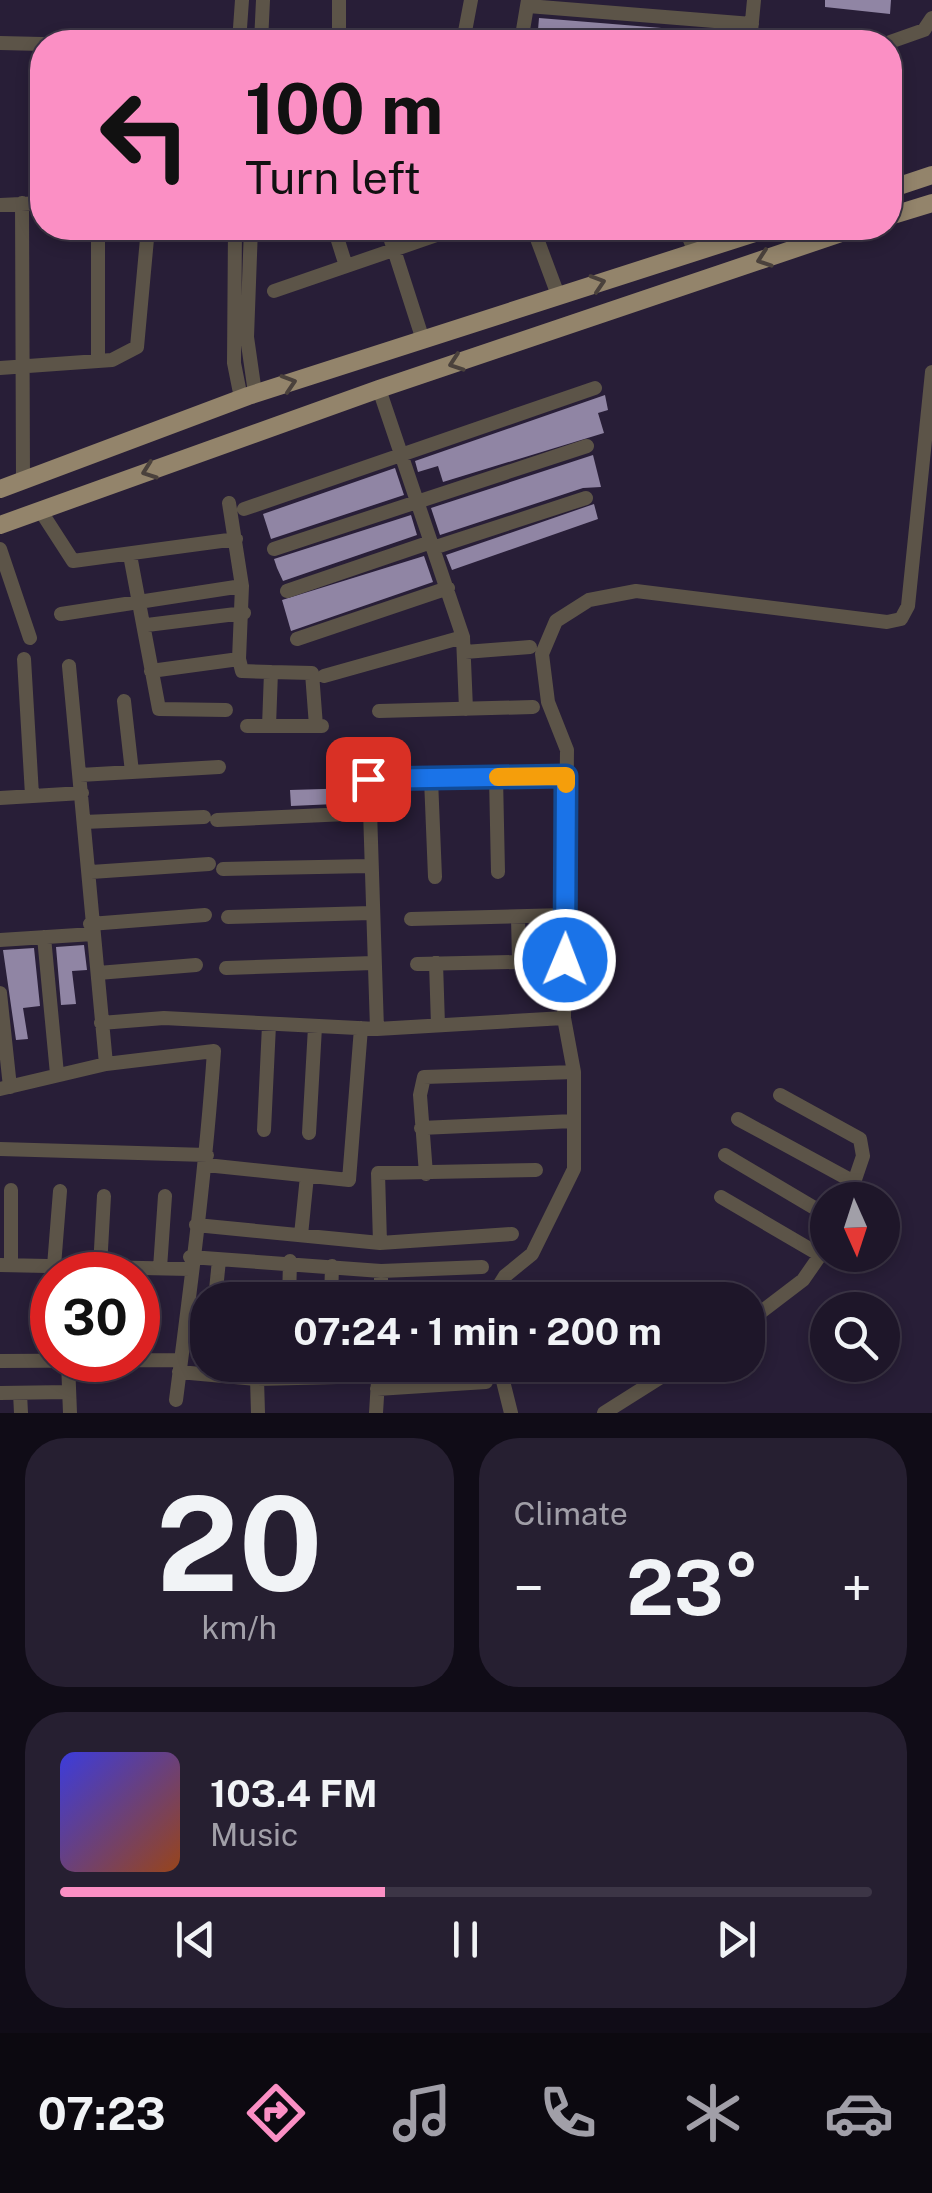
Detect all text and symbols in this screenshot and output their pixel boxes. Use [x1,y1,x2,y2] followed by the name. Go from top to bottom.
[245,67,443,150] text: 100 m
[80,70,210,200] icon: left
[245,151,421,204] text: Turn left
[756,247,773,267] one-way arrow
[588,274,605,294] one-way arrow
[448,351,465,372] one-way arrow
[279,374,296,395] one-way arrow
[142,459,159,480] one-way arrow
[326,737,411,822] pin
[341,752,396,807] icon: arrive
[513,908,617,1012] position arrow
[810,1182,900,1272] north arrow
[810,1182,900,1382] map controls
[30,1252,160,1382] speed limit sign: 30
[810,1292,900,1382] button: search
[293,1309,662,1354] text: 07:24 · 1 min · 200 m
[156,1468,322,1620] text: 20
[514,1495,628,1532] text: Climate
[626,1544,759,1632] text: 23°
[514,1556,544,1620] text: −
[842,1556,872,1620] text: +
[202,1609,277,1646] text: km/h
[210,1771,378,1816] text: 103.4 FM
[210,1816,298,1853] text: Music
[168,1912,223,1967] icon: previous
[438,1912,493,1967] icon: pause
[709,1912,764,1967] icon: next
[241,2078,311,2148] icon: directions
[387,2078,457,2148] icon: music
[533,2078,603,2148] icon: phone
[678,2078,748,2148] icon: climate
[824,2078,894,2148] icon: car
[38,2087,166,2140] text: 07:23

